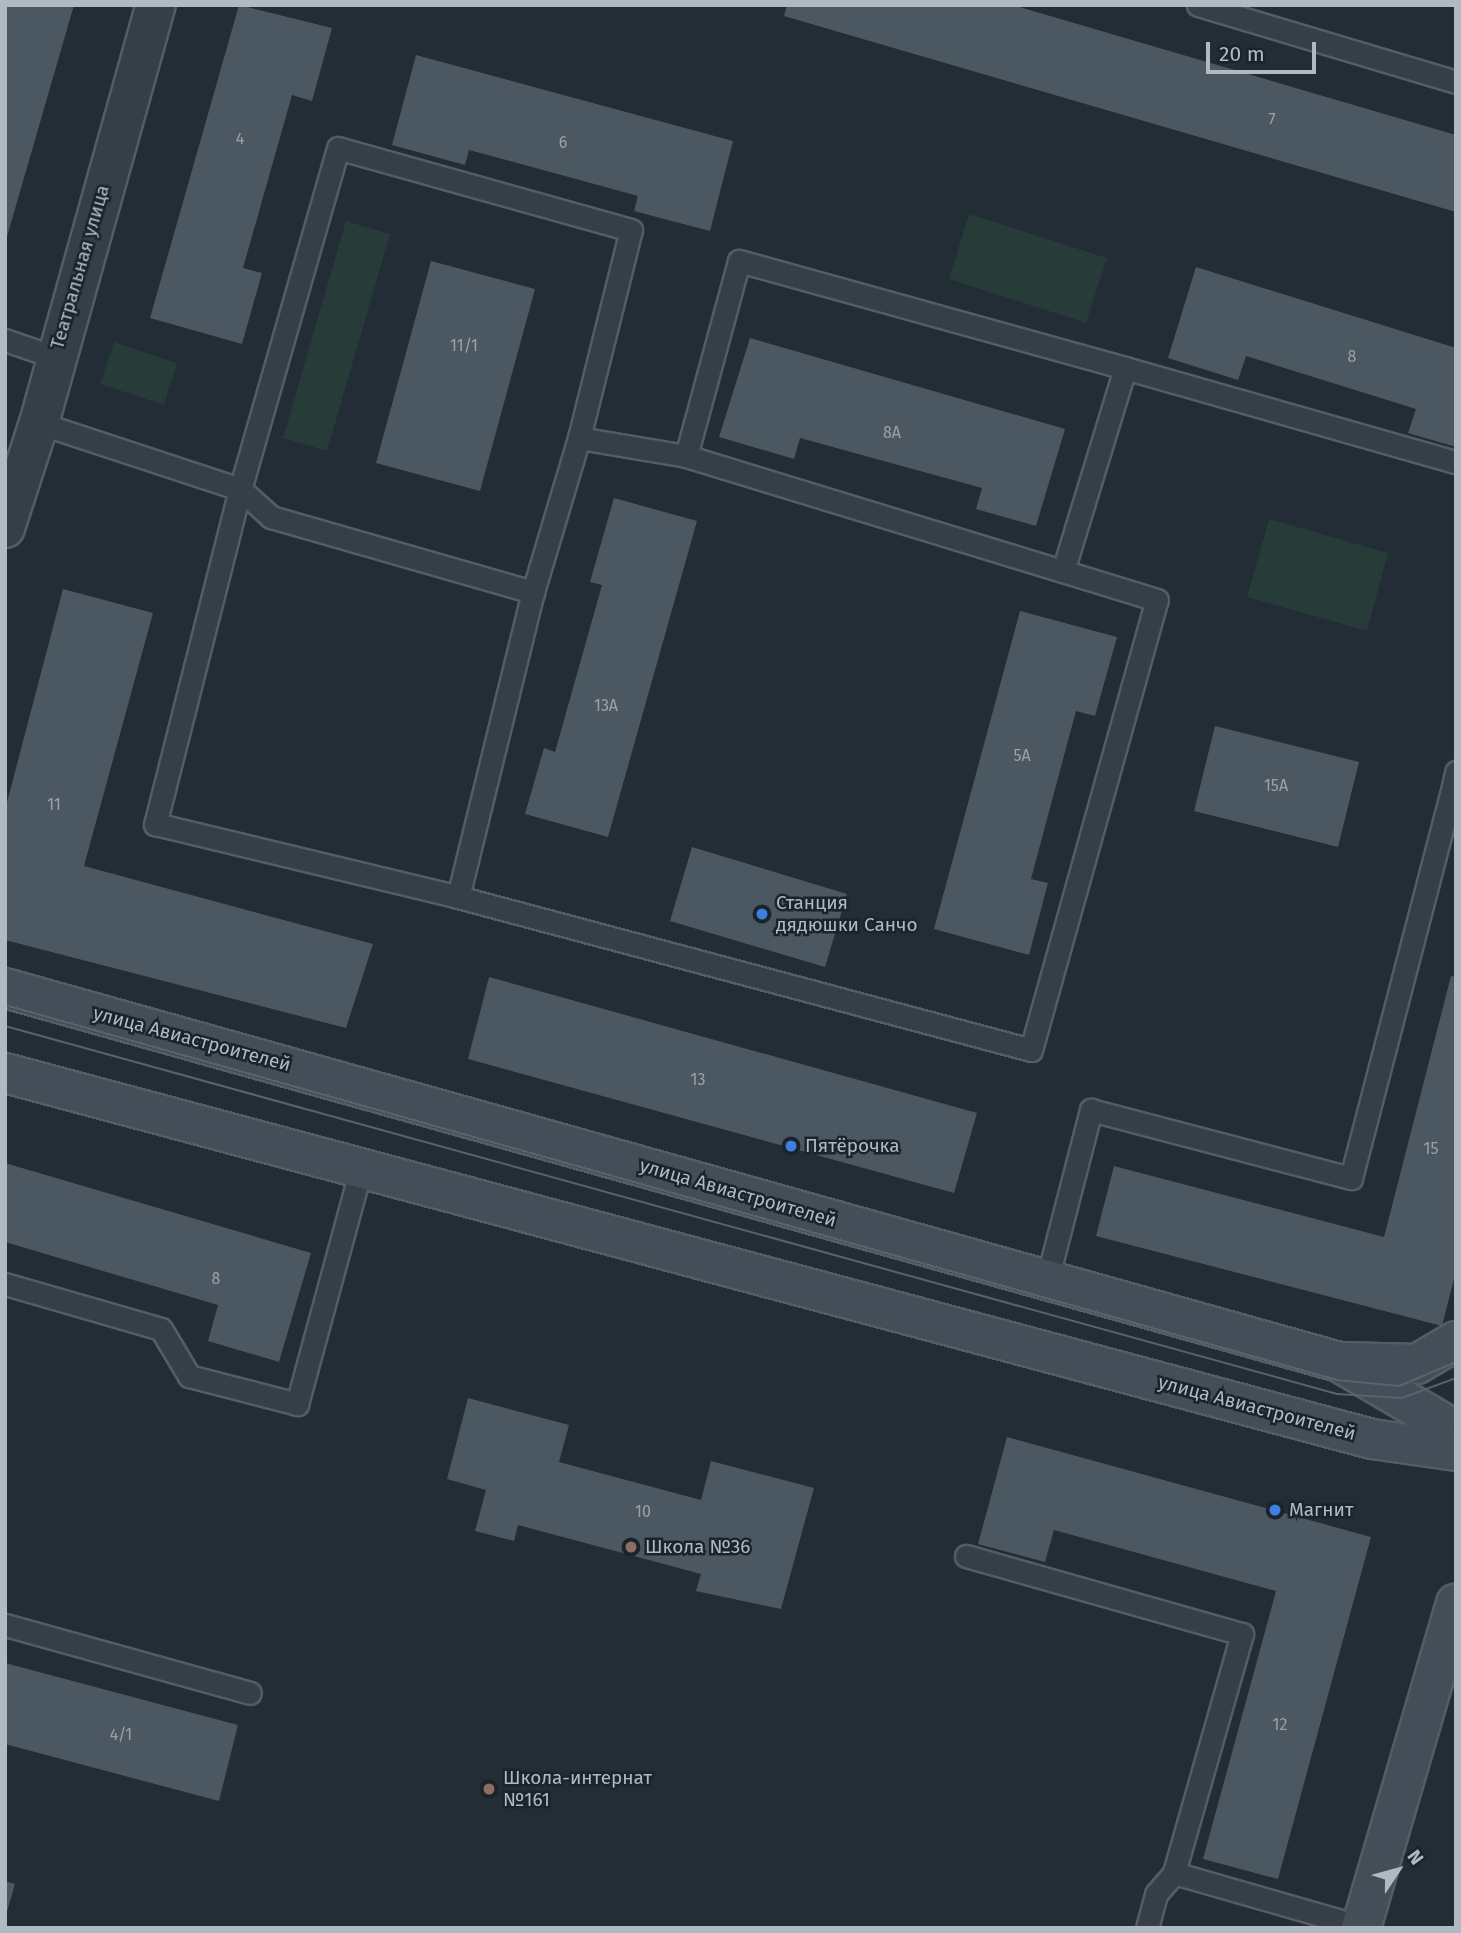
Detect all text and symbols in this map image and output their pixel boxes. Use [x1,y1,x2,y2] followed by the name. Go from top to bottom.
[1209,28,1319,72] scale bar
[1219,41,1265,67] text: 20 m
[1268,110,1276,130] house number: 7
[236,129,244,149] house number: 4
[559,133,567,153] house number: 6
[46,182,114,352] street label: Театральная улица
[450,336,478,356] house number: 11/1
[1348,347,1356,367] house number: 8
[883,423,901,443] house number: 8А
[594,696,618,716] house number: 13А
[1013,746,1031,766] house number: 5А
[1264,776,1288,796] house number: 15А
[47,795,61,815] house number: 11
[776,892,918,936] place label: Станция дядюшки Санчо
[754,906,770,922] marker: Станция дядюшки Санчо
[91,1002,293,1076] street label: улица Авиастроителей
[691,1070,705,1090] house number: 13
[805,1135,900,1157] place label: Пятёрочка
[783,1138,799,1154] marker: Пятёрочка
[1424,1139,1438,1159] house number: 15
[637,1154,839,1232] street label: улица Авиастроителей
[212,1269,220,1289] house number: 8
[1156,1371,1358,1445] street label: улица Авиастроителей
[1289,1499,1354,1521] place label: Магнит
[635,1502,651,1522] house number: 10
[1267,1502,1283,1518] marker: Магнит
[645,1536,750,1558] place label: Школа №36
[623,1539,639,1555] marker: Школа №36
[1273,1715,1287,1735] house number: 12
[110,1725,132,1745] house number: 4/1
[503,1767,652,1811] place label: Школа-интернат №161
[481,1781,497,1797] marker: Школа-интернат №161
[1363,1835,1433,1905] north arrow
[1402,1845,1428,1869] text: N

